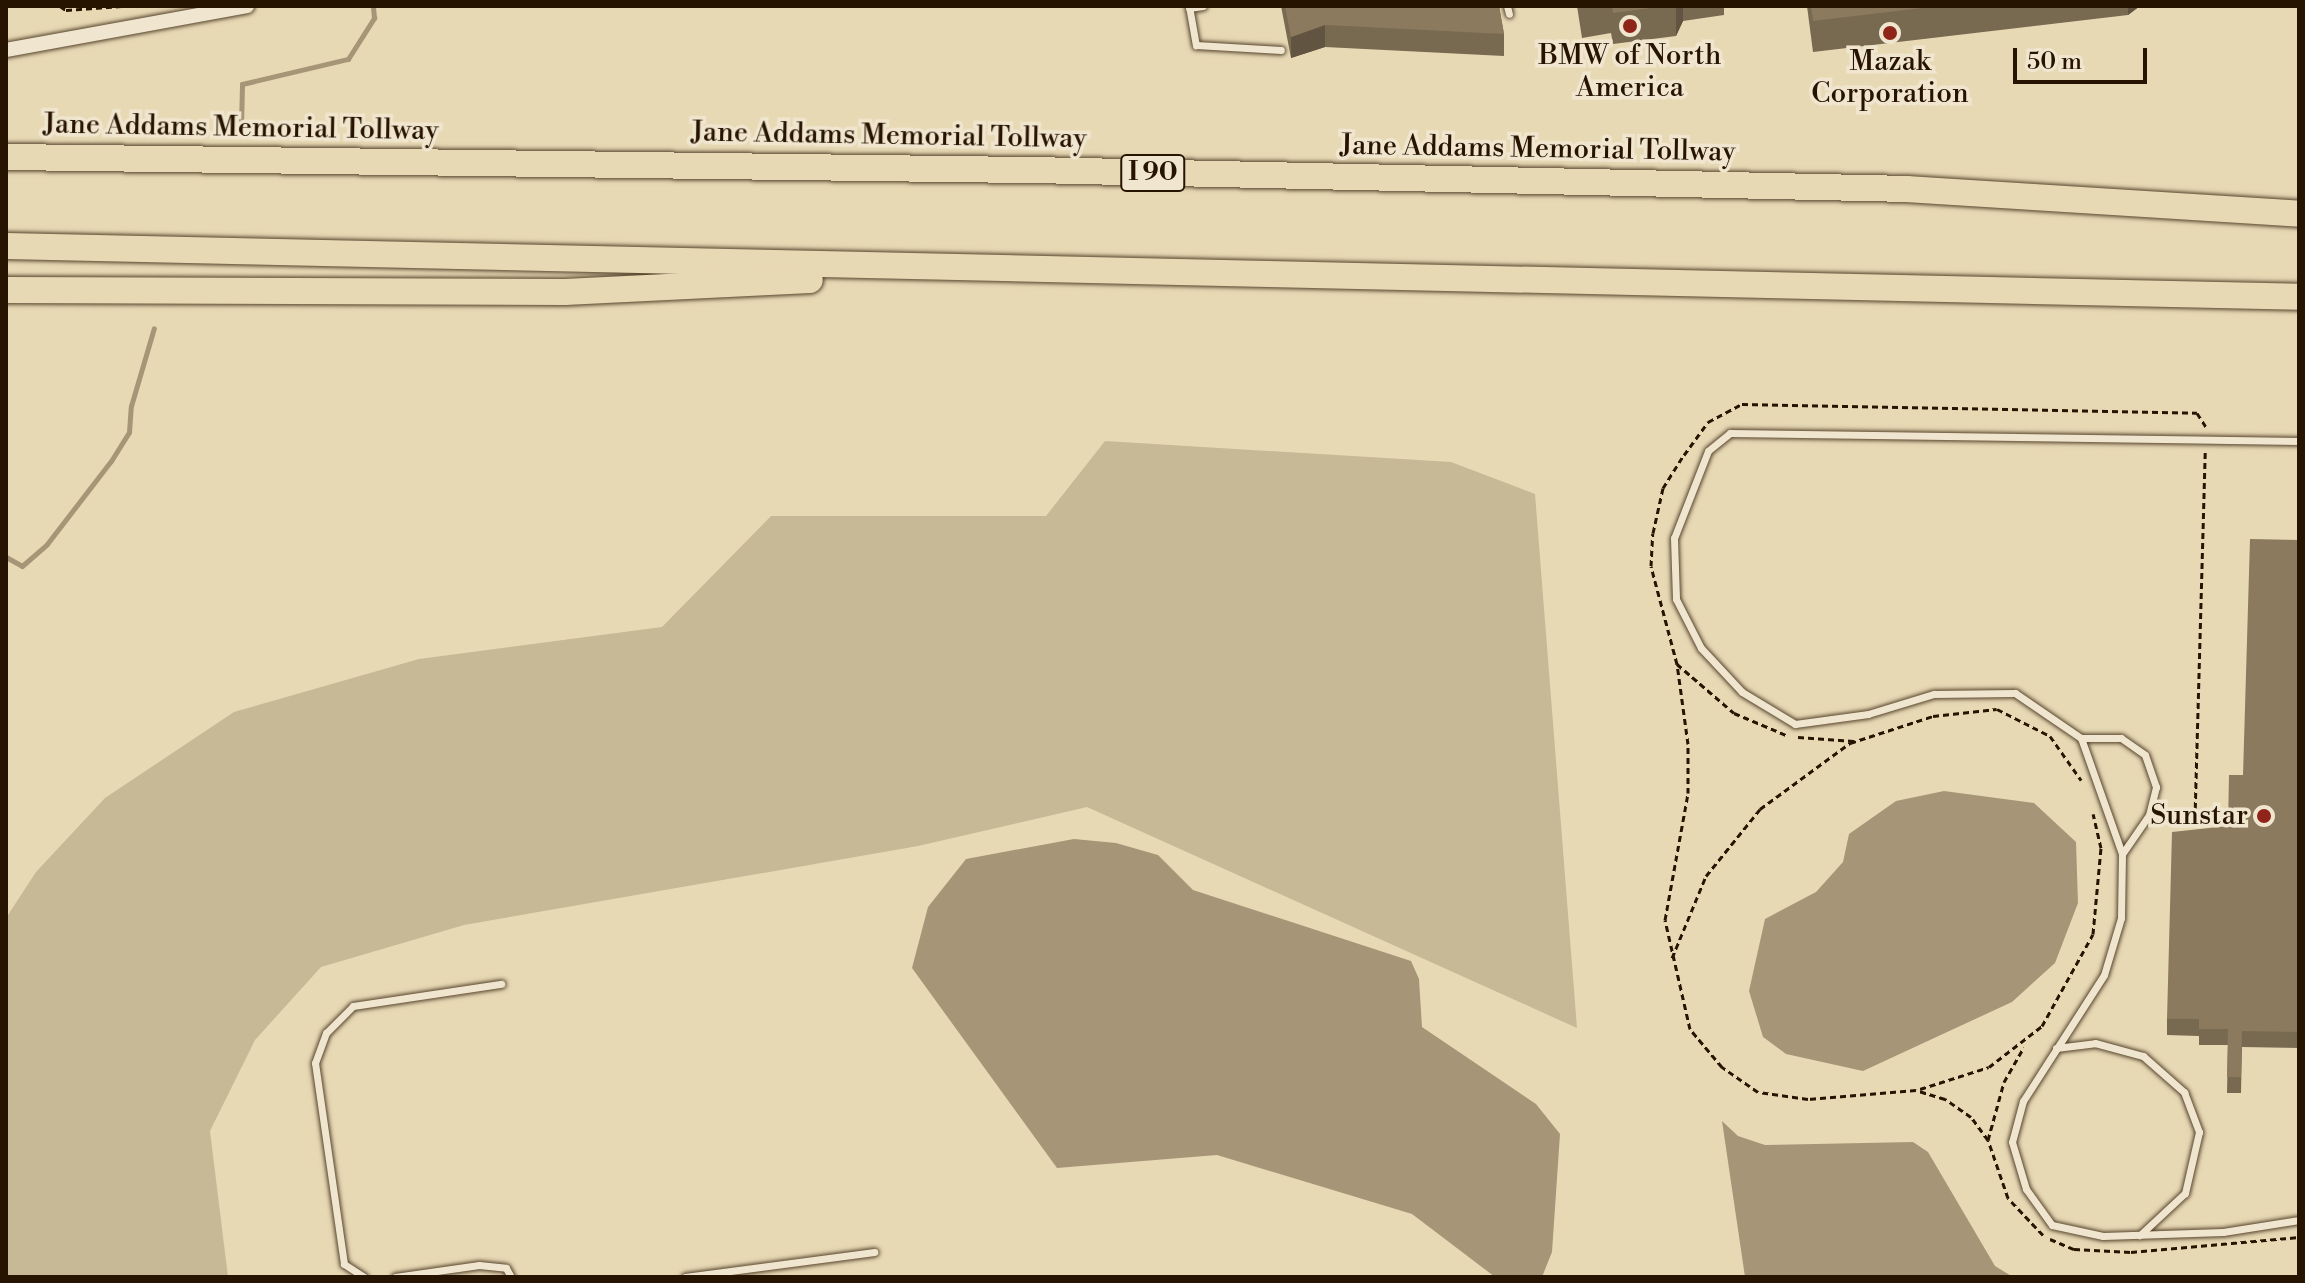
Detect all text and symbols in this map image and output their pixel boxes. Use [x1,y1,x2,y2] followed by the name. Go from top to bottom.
[1621,17,1639,35] marker: BMW of North America
[1881,24,1899,42] marker: Mazak Corporation
[2017,32,2151,82] scale bar
[1539,39,1721,105] place label: BMW of North America
[1811,45,1969,111] place label: Mazak Corporation
[2027,47,2082,77] text: 50 m
[43,108,439,148] street label: Jane Addams Memorial Tollway
[691,116,1087,156] street label: Jane Addams Memorial Tollway
[1340,129,1736,169] street label: Jane Addams Memorial Tollway
[1119,151,1187,195] road number: I 90
[2150,799,2248,833] place label: Sunstar
[2255,807,2273,825] marker: Sunstar

